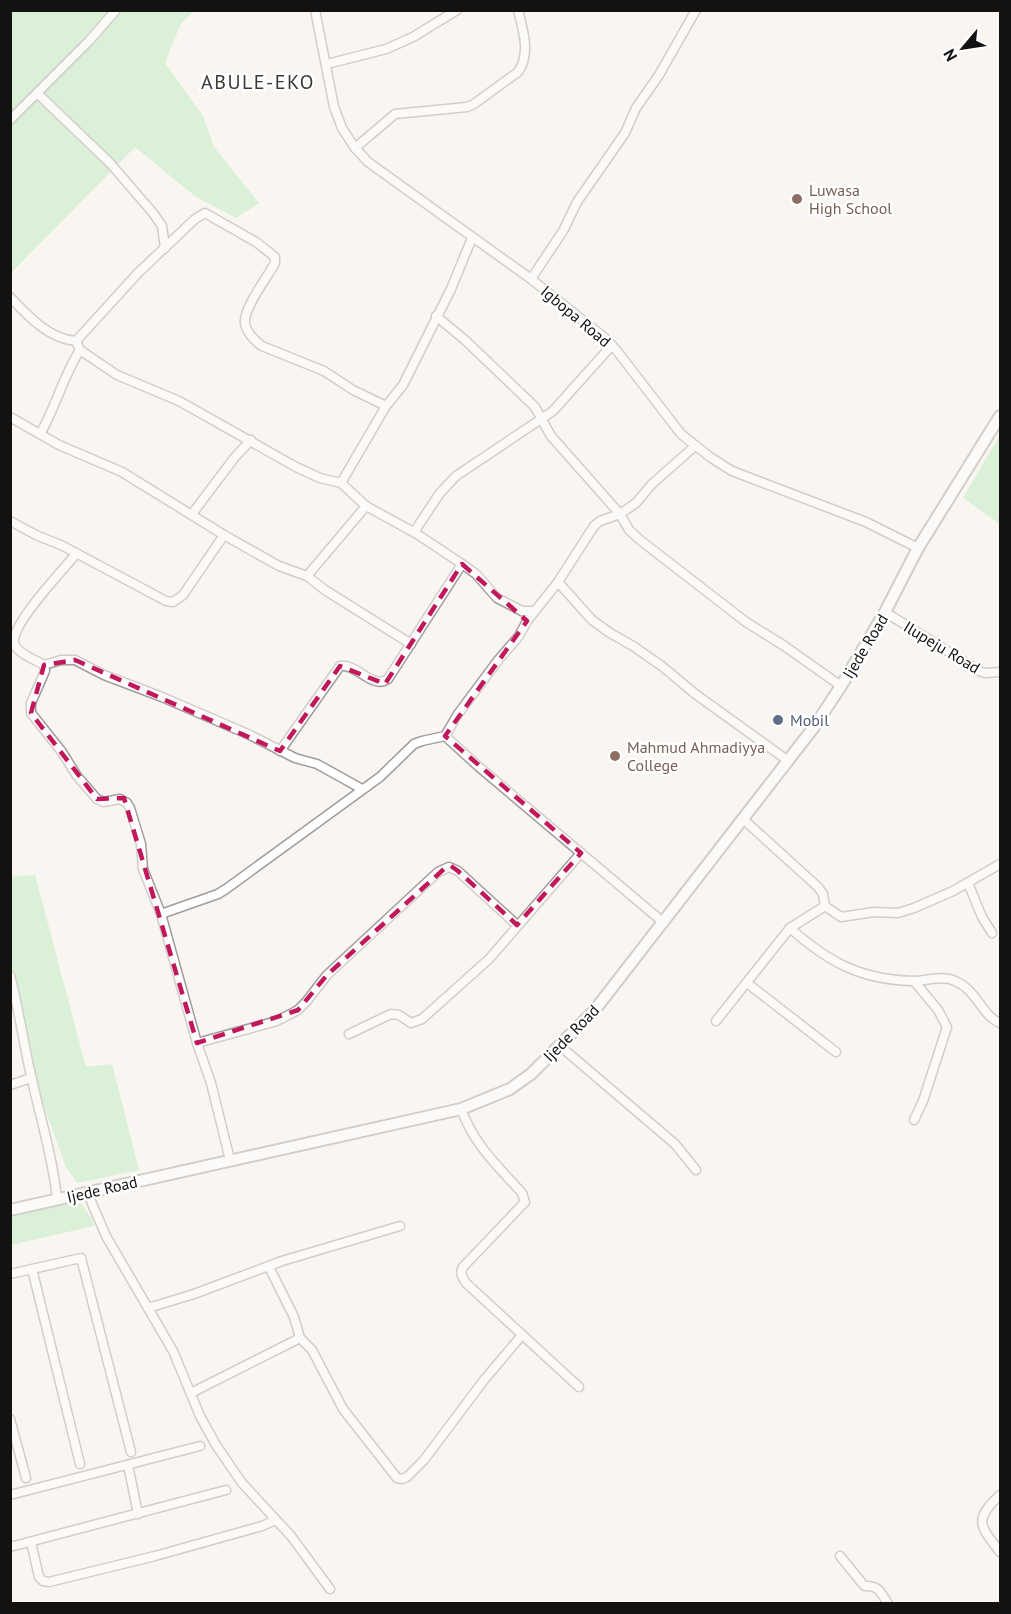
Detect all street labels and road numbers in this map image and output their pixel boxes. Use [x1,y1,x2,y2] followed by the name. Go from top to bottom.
[537,281,615,351] street label: Igbopa Road
[838,610,892,682] street label: Ijede Road
[900,616,984,678] street label: Ilupeju Road
[539,1000,603,1066] street label: Ijede Road
[65,1171,139,1207] street label: Ijede Road

